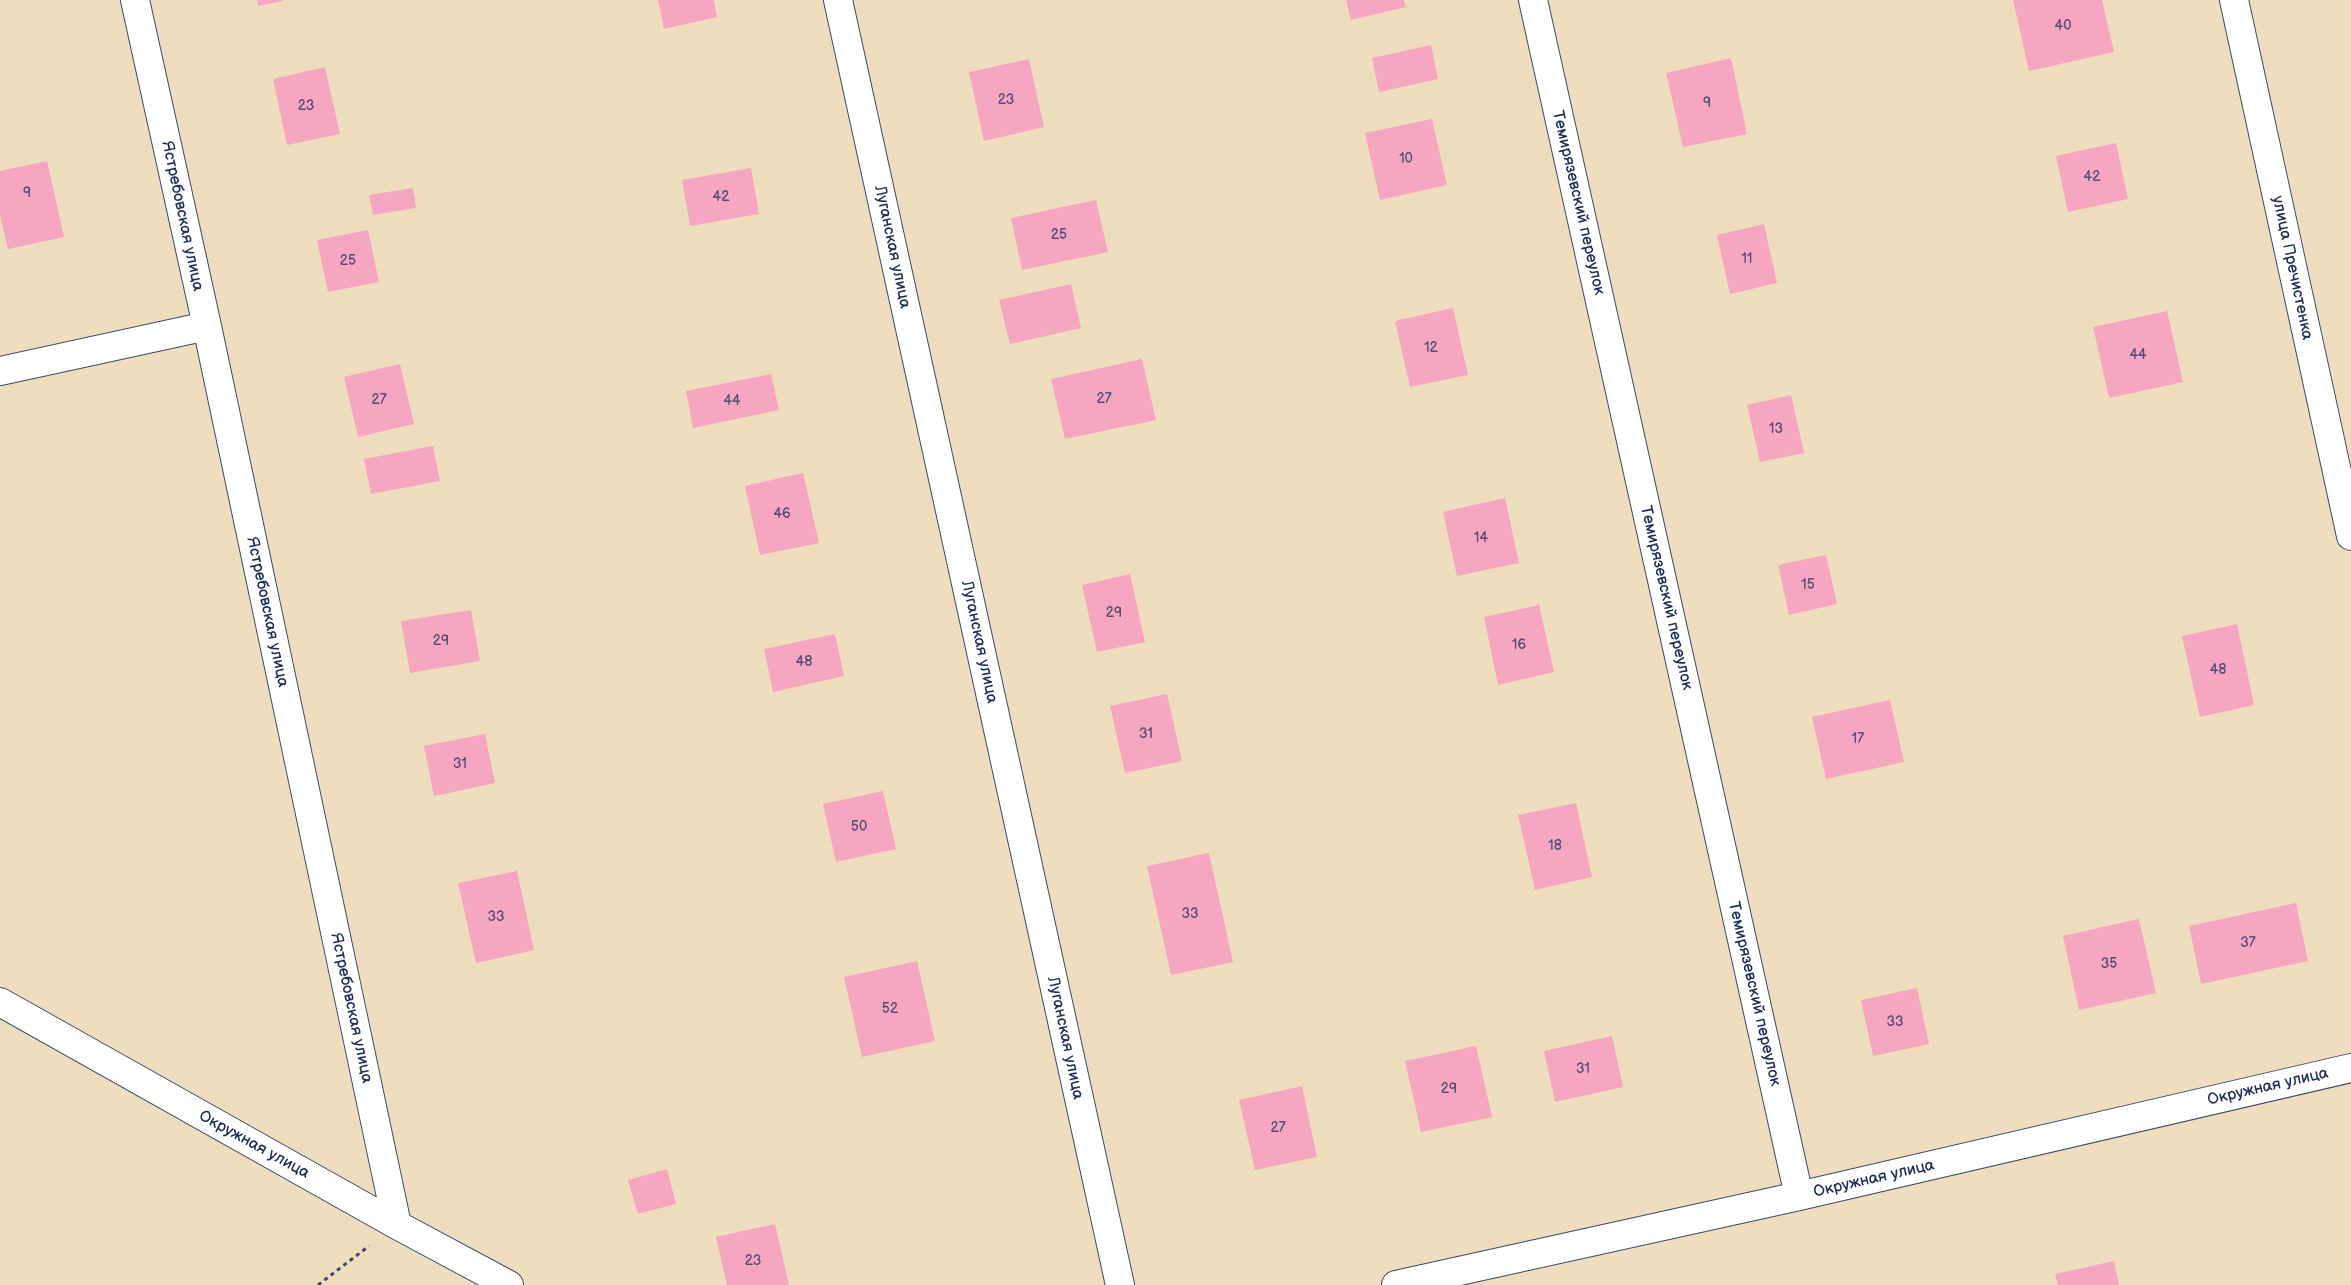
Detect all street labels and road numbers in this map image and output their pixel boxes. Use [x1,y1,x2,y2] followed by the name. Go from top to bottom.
[1547,109,1609,297] street label: Темирязевский переулок
[157,139,207,293] street label: Ястребовская улица
[870,184,914,310] street label: Луганская улица
[2267,194,2317,342] street label: улица Пречистенка
[1635,504,1697,692] street label: Темирязевский переулок
[242,535,292,689] street label: Ястребовская улица
[957,579,1001,705] street label: Луганская улица
[1723,900,1785,1088] street label: Темирязевский переулок
[326,931,376,1085] street label: Ястребовская улица
[1043,975,1087,1101] street label: Луганская улица
[2206,1064,2330,1110] street label: Окружная улица
[195,1107,313,1183] street label: Окружная улица
[1812,1156,1936,1202] street label: Окружная улица

